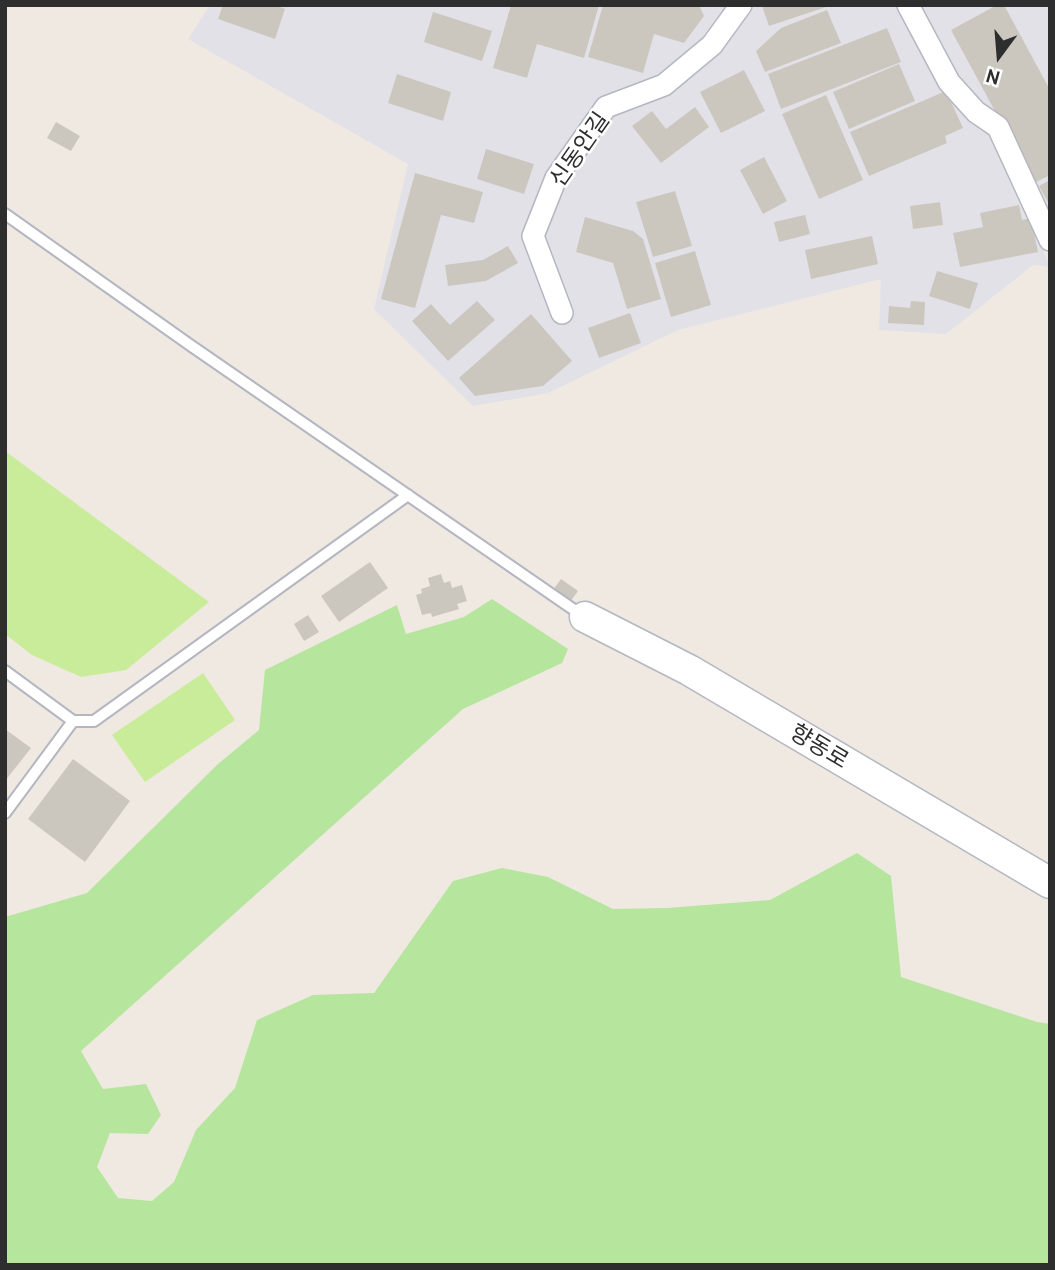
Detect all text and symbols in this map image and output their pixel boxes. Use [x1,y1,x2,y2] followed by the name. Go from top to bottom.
[964,21,1034,91] north arrow
[983,64,1003,90] text: N
[544,107,616,193] street label: 신동안길
[785,719,853,775] street label: 향동로

